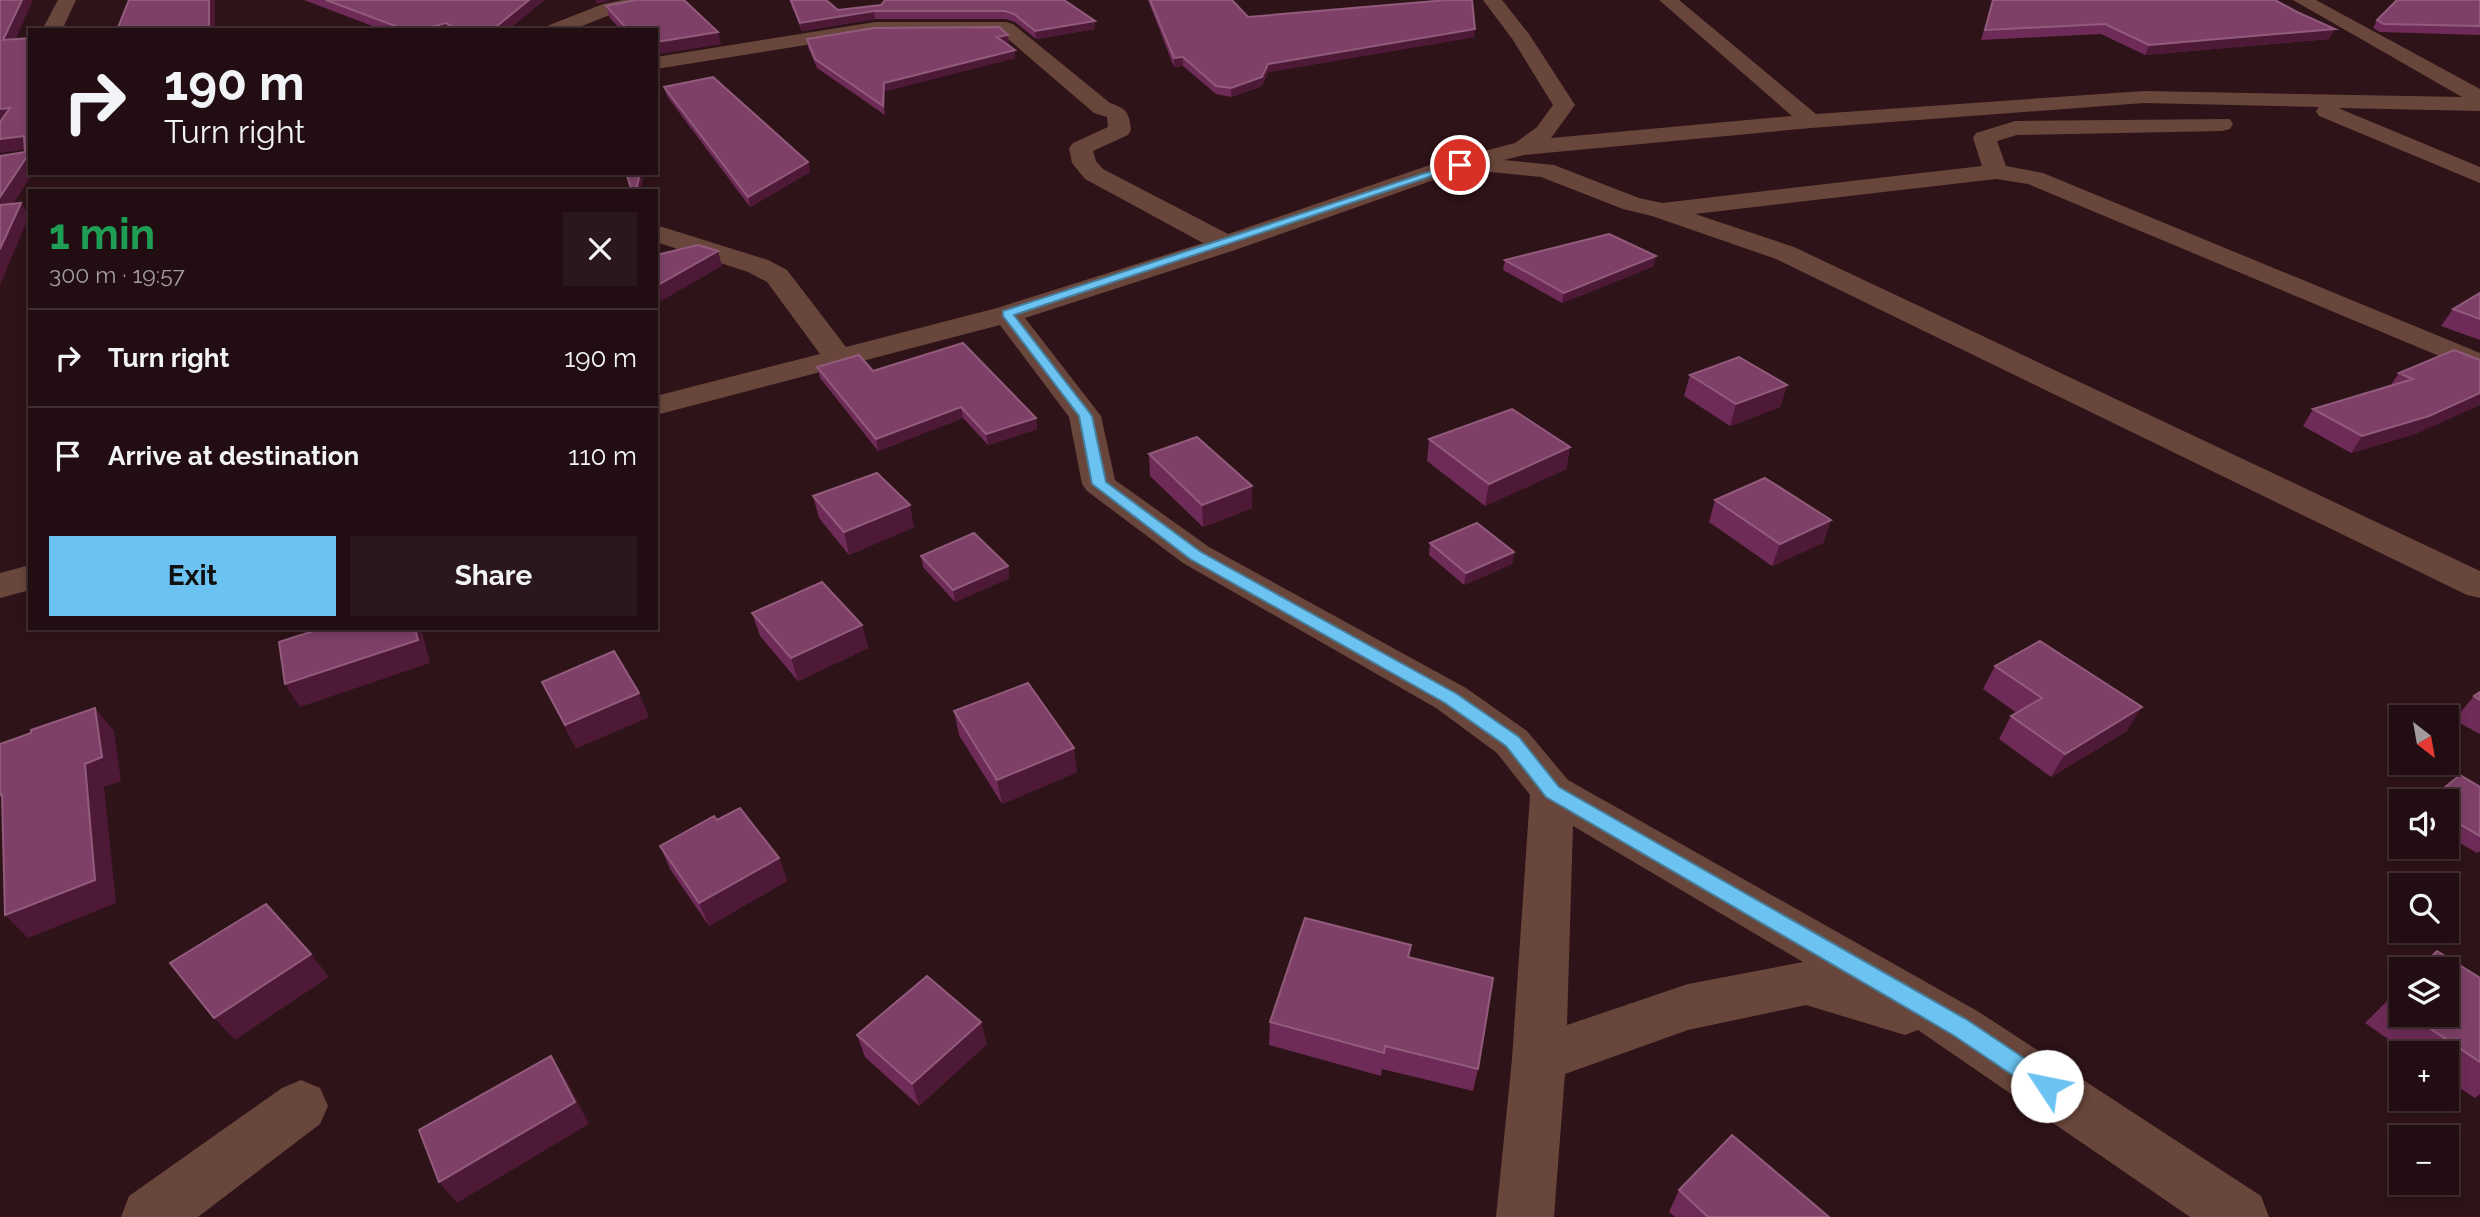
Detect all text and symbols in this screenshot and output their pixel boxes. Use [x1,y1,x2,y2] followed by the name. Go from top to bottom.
[164,54,305,111] text: 190 m
[49,56,140,147] icon: right
[164,113,305,150] text: Turn right
[1430,135,1490,195] pin
[1441,146,1479,184] icon: arrive
[49,210,155,259] text: 1 min
[563,212,637,286] button: close
[49,261,185,288] text: 300 m · 19:57
[49,339,87,377] icon: right
[108,343,229,373] text: Turn right
[564,343,637,373] text: 190 m
[49,437,87,475] icon: arrive
[108,441,359,471] text: Arrive at destination
[568,441,637,471] text: 110 m
[49,536,336,616] button: Exit
[350,536,637,616] button: Share
[2389,705,2459,775] north arrow
[2389,705,2459,1195] map controls
[2389,789,2459,859] button: sound
[2389,873,2459,943] button: search
[2389,957,2459,1027] button: layers
[2389,1041,2459,1111] button: +
[2010,1049,2084,1123] position arrow
[2389,1125,2459,1195] button: −

